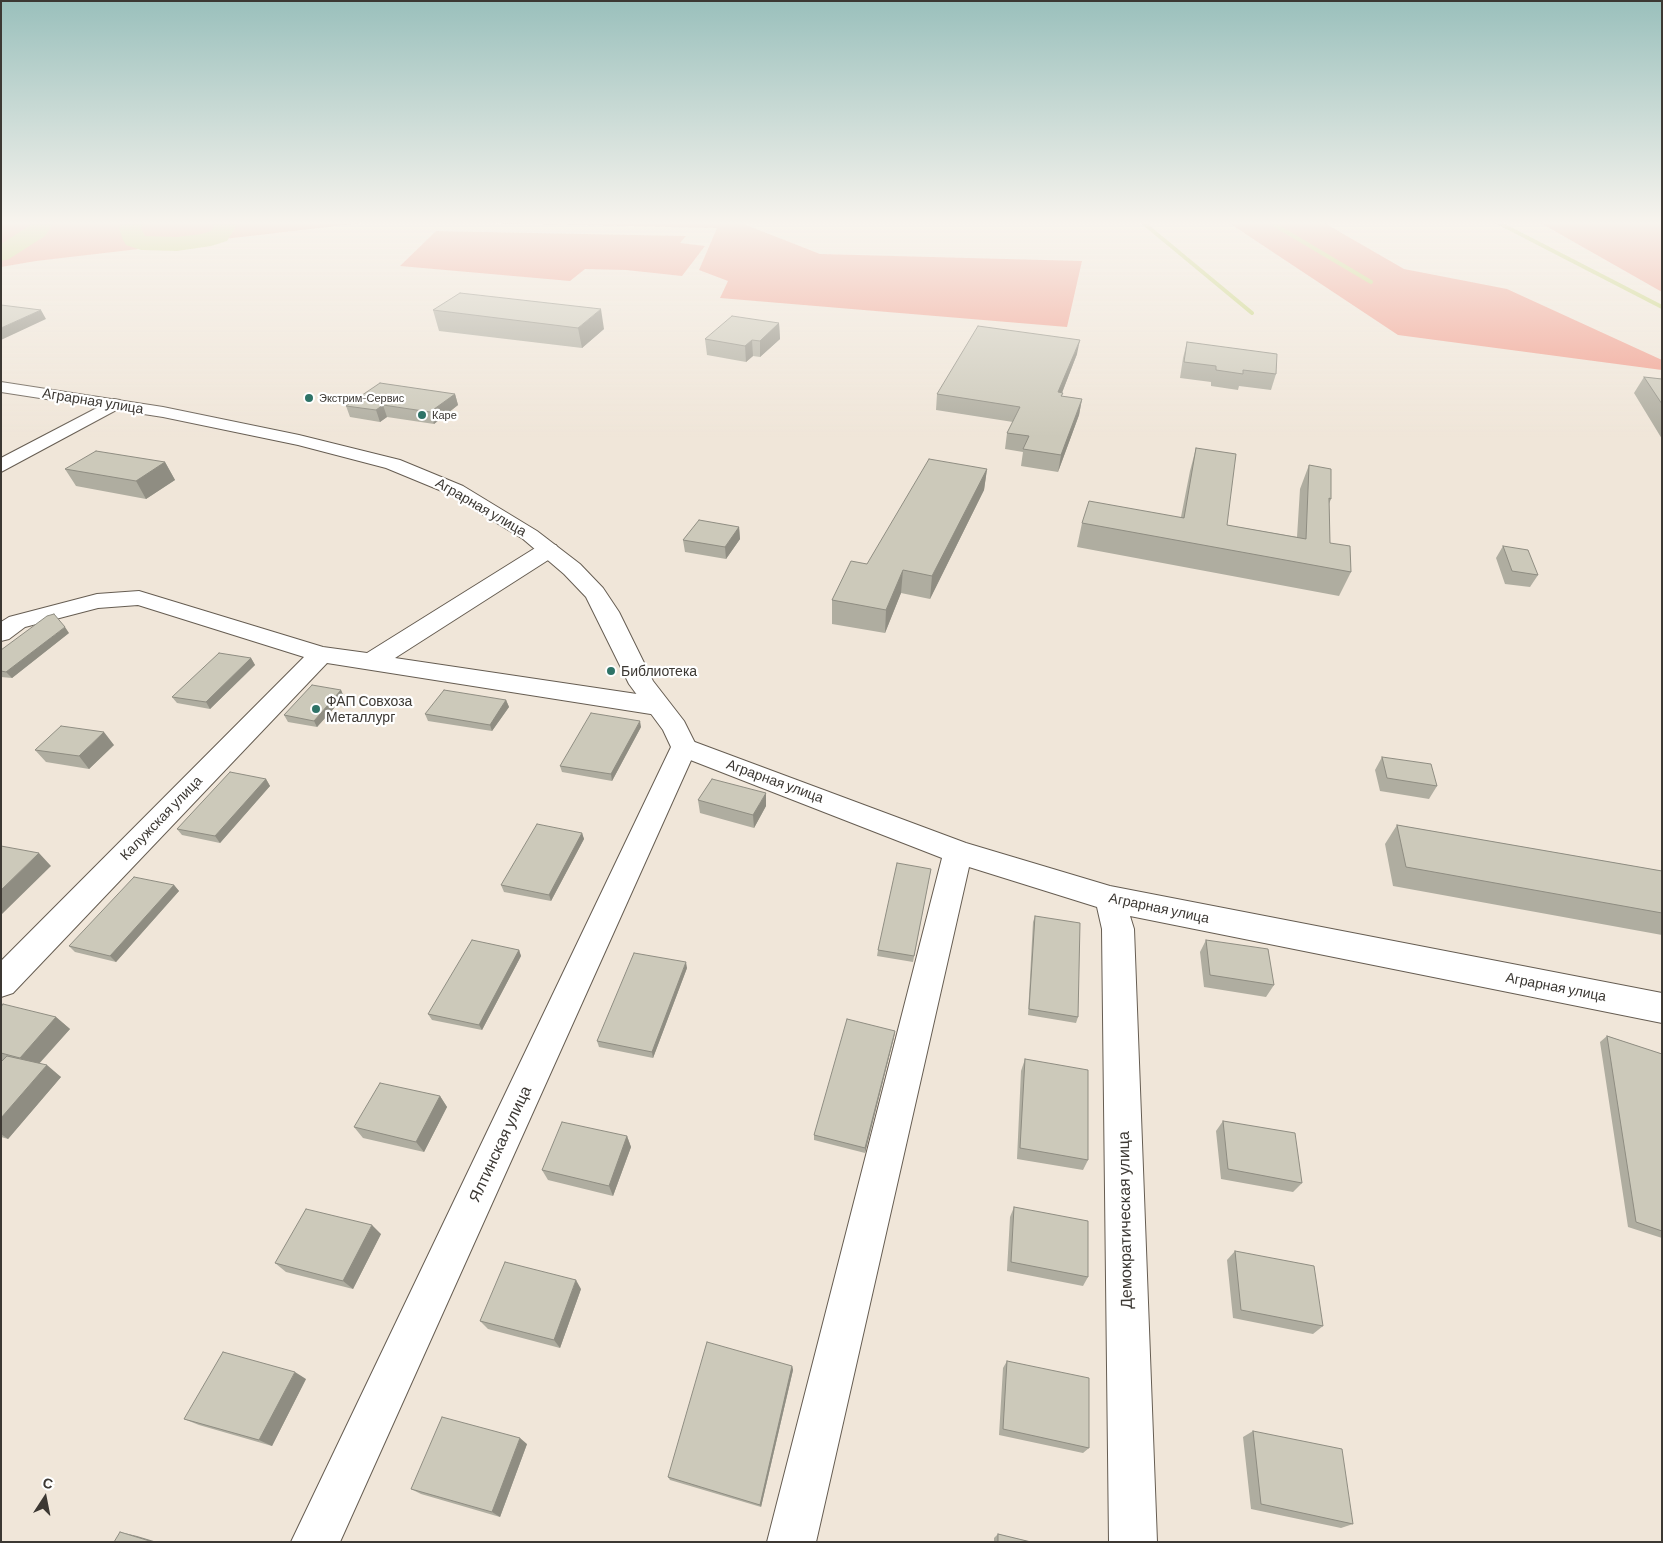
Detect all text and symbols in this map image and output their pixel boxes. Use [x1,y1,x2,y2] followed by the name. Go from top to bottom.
[41,385,145,417] street label: Аграрная улица
[319,391,404,405] place label: Экстрим-Сервис
[303,392,315,404] marker: Экстрим-Сервис
[432,408,457,422] place label: Каре
[416,409,428,421] marker: Каре
[433,474,529,540] street label: Аграрная улица
[621,663,697,679] place label: Библиотека
[605,665,617,677] marker: Библиотека
[326,693,412,726] place label: ФАП Совхоза Металлург
[310,703,322,715] marker: ФАП Совхоза Металлург
[724,756,826,806] street label: Аграрная улица
[117,772,205,864] street label: Калужская улица
[1107,889,1211,927] street label: Аграрная улица
[1504,969,1608,1005] street label: Аграрная улица
[465,1083,535,1205] street label: Ялтинская улица
[1114,1131,1136,1309] street label: Демократическая улица
[20,1473,70,1523] north arrow
[41,1473,55,1492] text: С

